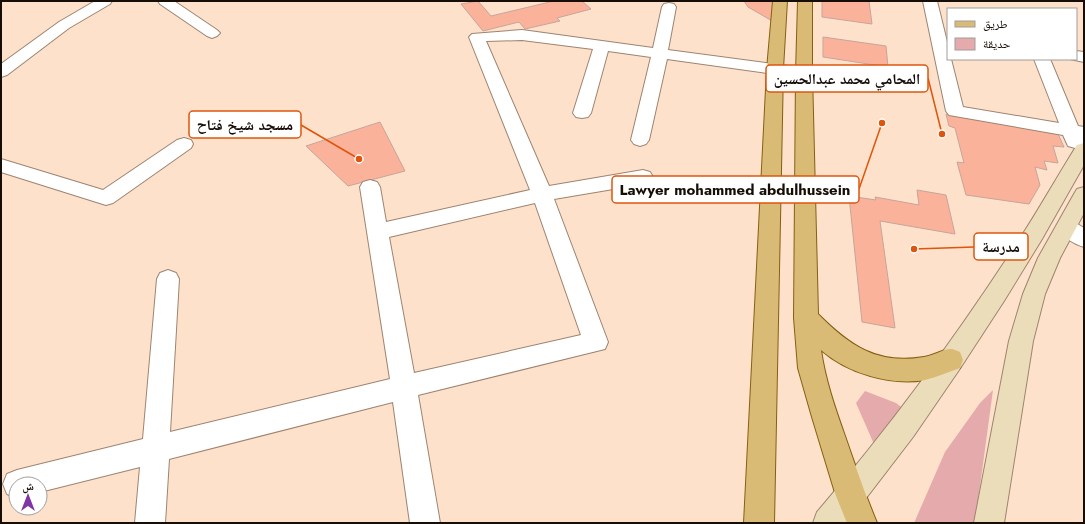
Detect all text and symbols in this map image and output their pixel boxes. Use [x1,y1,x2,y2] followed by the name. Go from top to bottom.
[947,8,1077,60] legend
[983,15,1008,33] text: طريق
[983,35,1011,53] text: حديقة
[766,65,928,92] callout: المحامي محمد عبدالحسين
[774,68,920,91] text: المحامي محمد عبدالحسين
[189,111,301,138] callout: مسجد شيخ فتاح
[197,114,293,136] text: مسجد شيخ فتاح
[612,176,859,203] callout: Lawyer mohammed abdulhussein
[620,179,850,201] text: Lawyer mohammed abdulhussein
[974,233,1028,260] callout: مدرسة
[982,236,1020,258] text: مدرسة
[8,476,48,516] north arrow
[22,478,34,494] text: ش

